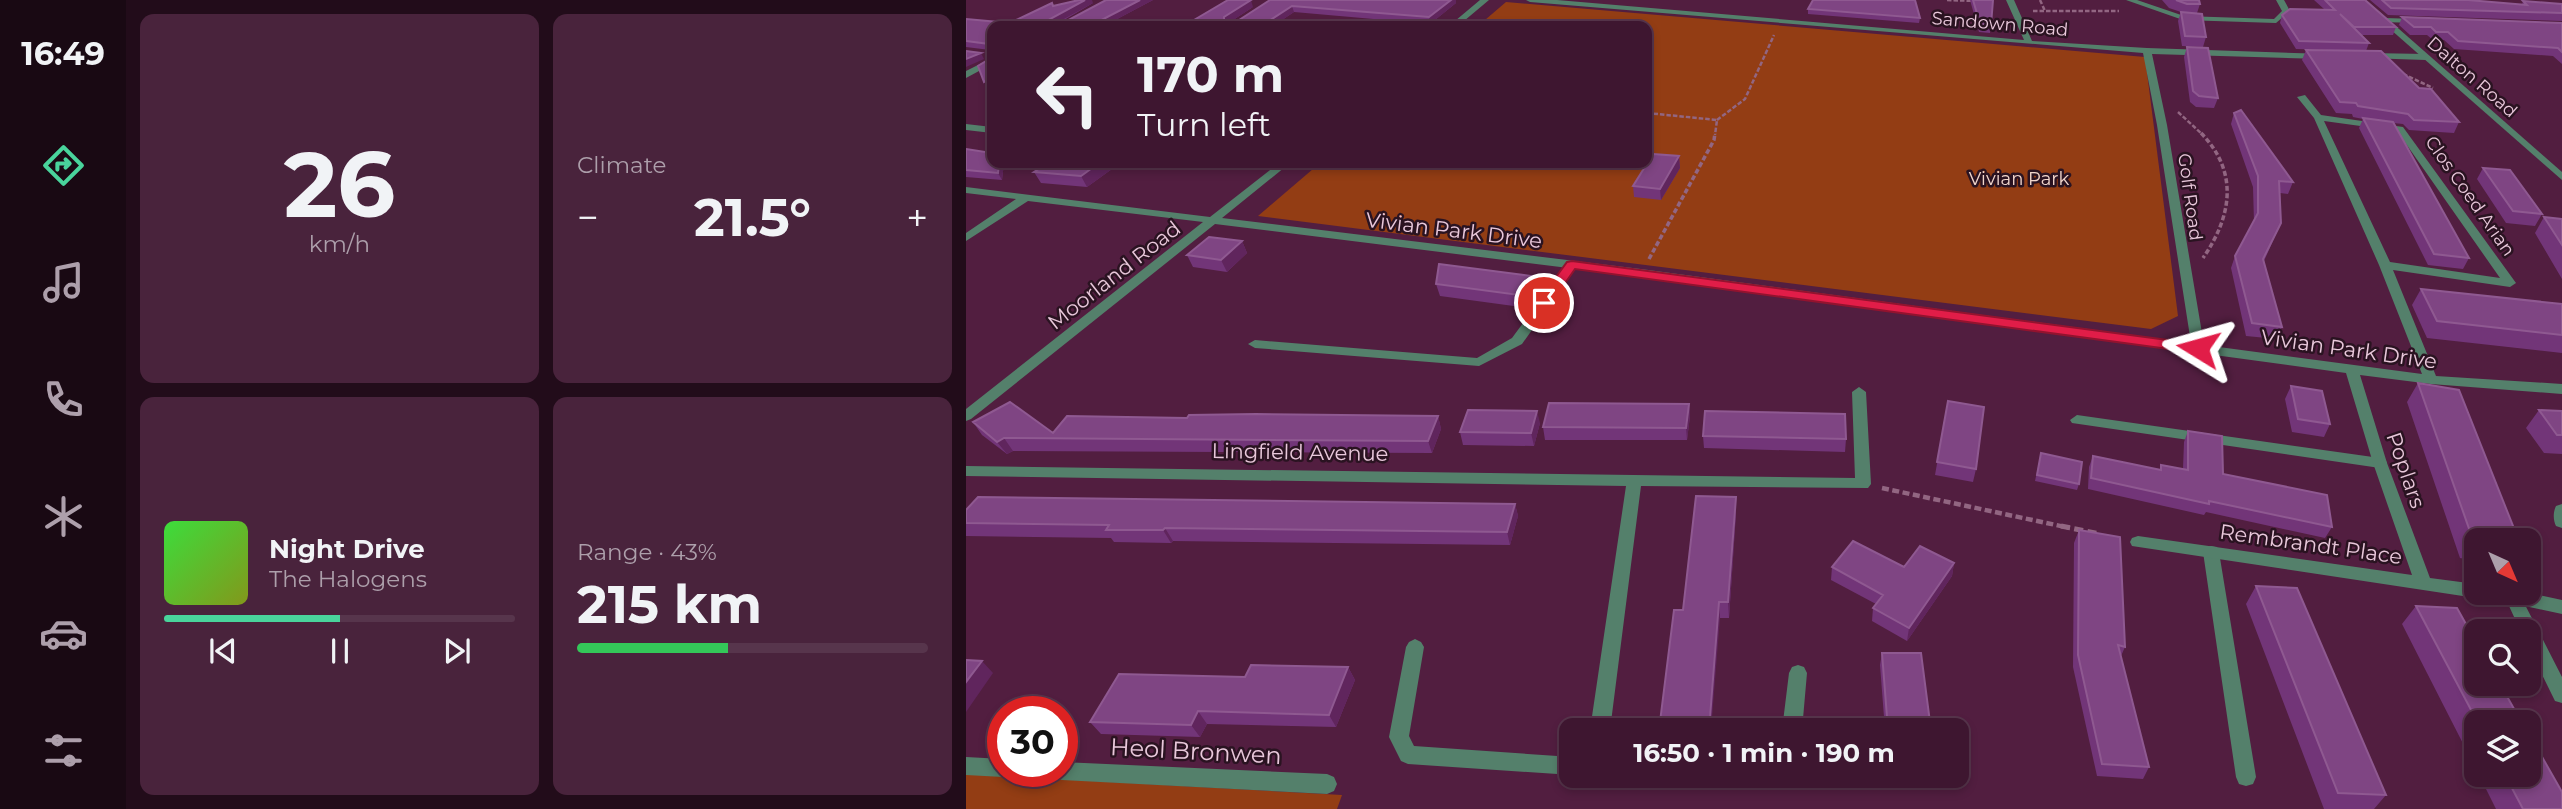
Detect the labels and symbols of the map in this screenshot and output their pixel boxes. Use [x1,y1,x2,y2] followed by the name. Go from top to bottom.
[1931,7,2069,41] street label: Sandown Road
[2422,32,2522,122] street label: Dalton Road
[2420,132,2520,260] street label: Clos Coed Arian
[2173,152,2207,242] street label: Golf Road
[1969,168,2069,190] park label: Vivian Park
[1364,207,1544,253] street label: Vivian Park Drive
[1043,215,1185,335] street label: Moorland Road
[1514,273,1574,333] pin
[2161,311,2235,385] position arrow
[2259,324,2439,374] street label: Vivian Park Drive
[2381,429,2431,511] street label: Poplars
[1211,438,1389,466] street label: Lingfield Avenue
[2218,519,2404,569] street label: Rembrandt Place
[2464,528,2541,606] north arrow
[987,696,1078,787] speed limit sign: 30
[1110,732,1282,770] street label: Heol Bronwen

